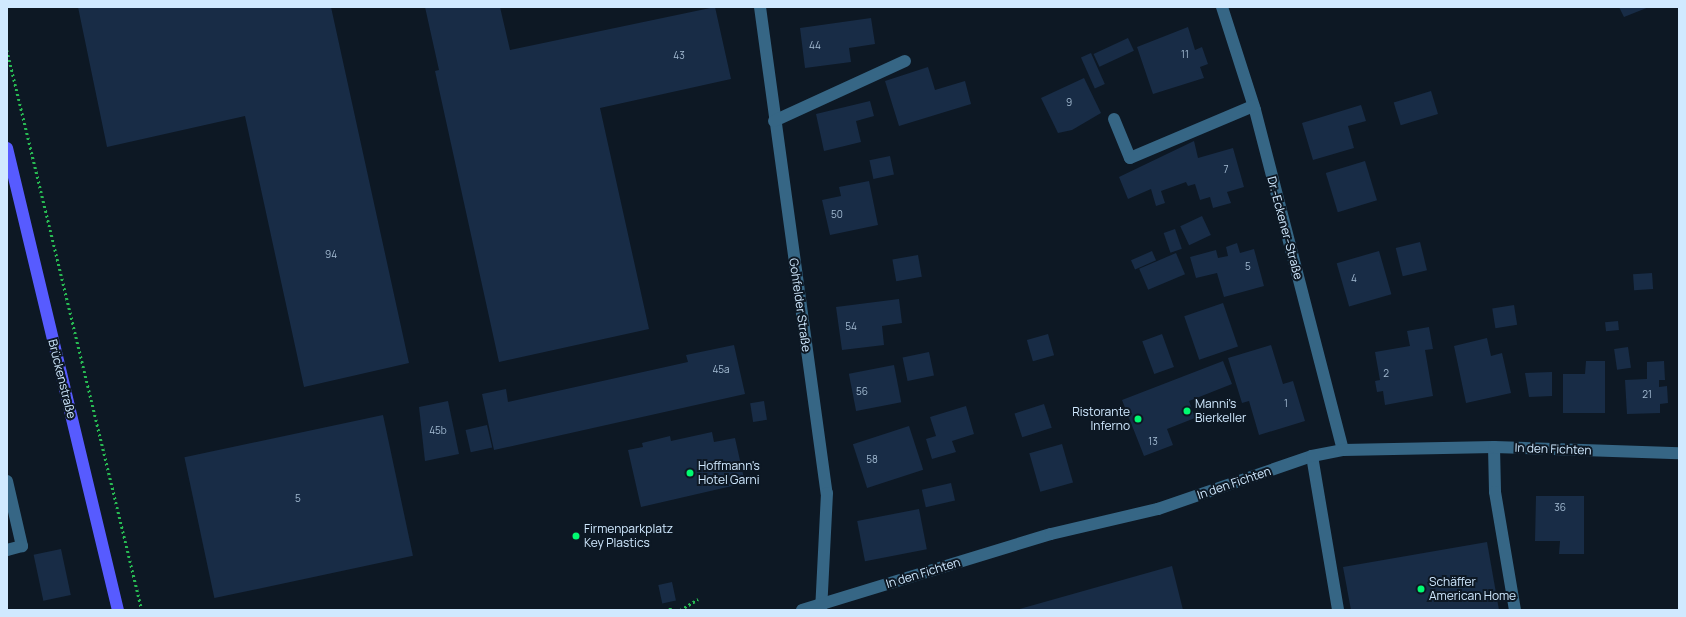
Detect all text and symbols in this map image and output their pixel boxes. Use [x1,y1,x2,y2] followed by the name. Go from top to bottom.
[809,40,821,52] house number: 44
[1181,49,1189,61] house number: 11
[673,50,685,62] house number: 43
[1066,97,1072,109] house number: 9
[1223,164,1229,176] house number: 7
[1264,175,1306,281] street label: Dr.-Eckener-Straße
[831,209,843,221] house number: 50
[325,249,337,261] house number: 94
[786,257,814,353] street label: Gohfelder Straße
[1245,261,1251,273] house number: 5
[1351,273,1357,285] house number: 4
[845,321,857,333] house number: 54
[45,338,79,420] street label: Brückenstraße
[712,364,730,376] house number: 45a
[1383,368,1389,380] house number: 2
[856,386,868,398] house number: 56
[1642,389,1652,401] house number: 21
[1195,397,1246,425] place label: Manni's Bierkeller
[1284,398,1288,410] house number: 1
[1072,405,1130,433] place label: Ristorante Inferno
[1182,406,1192,416] marker: Manni's Bierkeller
[1133,414,1143,424] marker: Ristorante Inferno
[429,425,447,437] house number: 45b
[1148,436,1158,448] house number: 13
[1514,440,1592,458] street label: In den Fichten
[866,454,878,466] house number: 58
[698,459,760,487] place label: Hoffmann's Hotel Garni
[1195,464,1273,502] street label: In den Fichten
[685,468,695,478] marker: Hoffmann's Hotel Garni
[295,493,301,505] house number: 5
[1554,502,1566,514] house number: 36
[584,522,673,550] place label: Firmenparkplatz Key Plastics
[571,531,581,541] marker: Firmenparkplatz Key Plastics
[884,555,962,591] street label: In den Fichten
[1429,575,1516,603] place label: Schäffer American Home
[1416,584,1426,594] marker: Schäffer American Home

